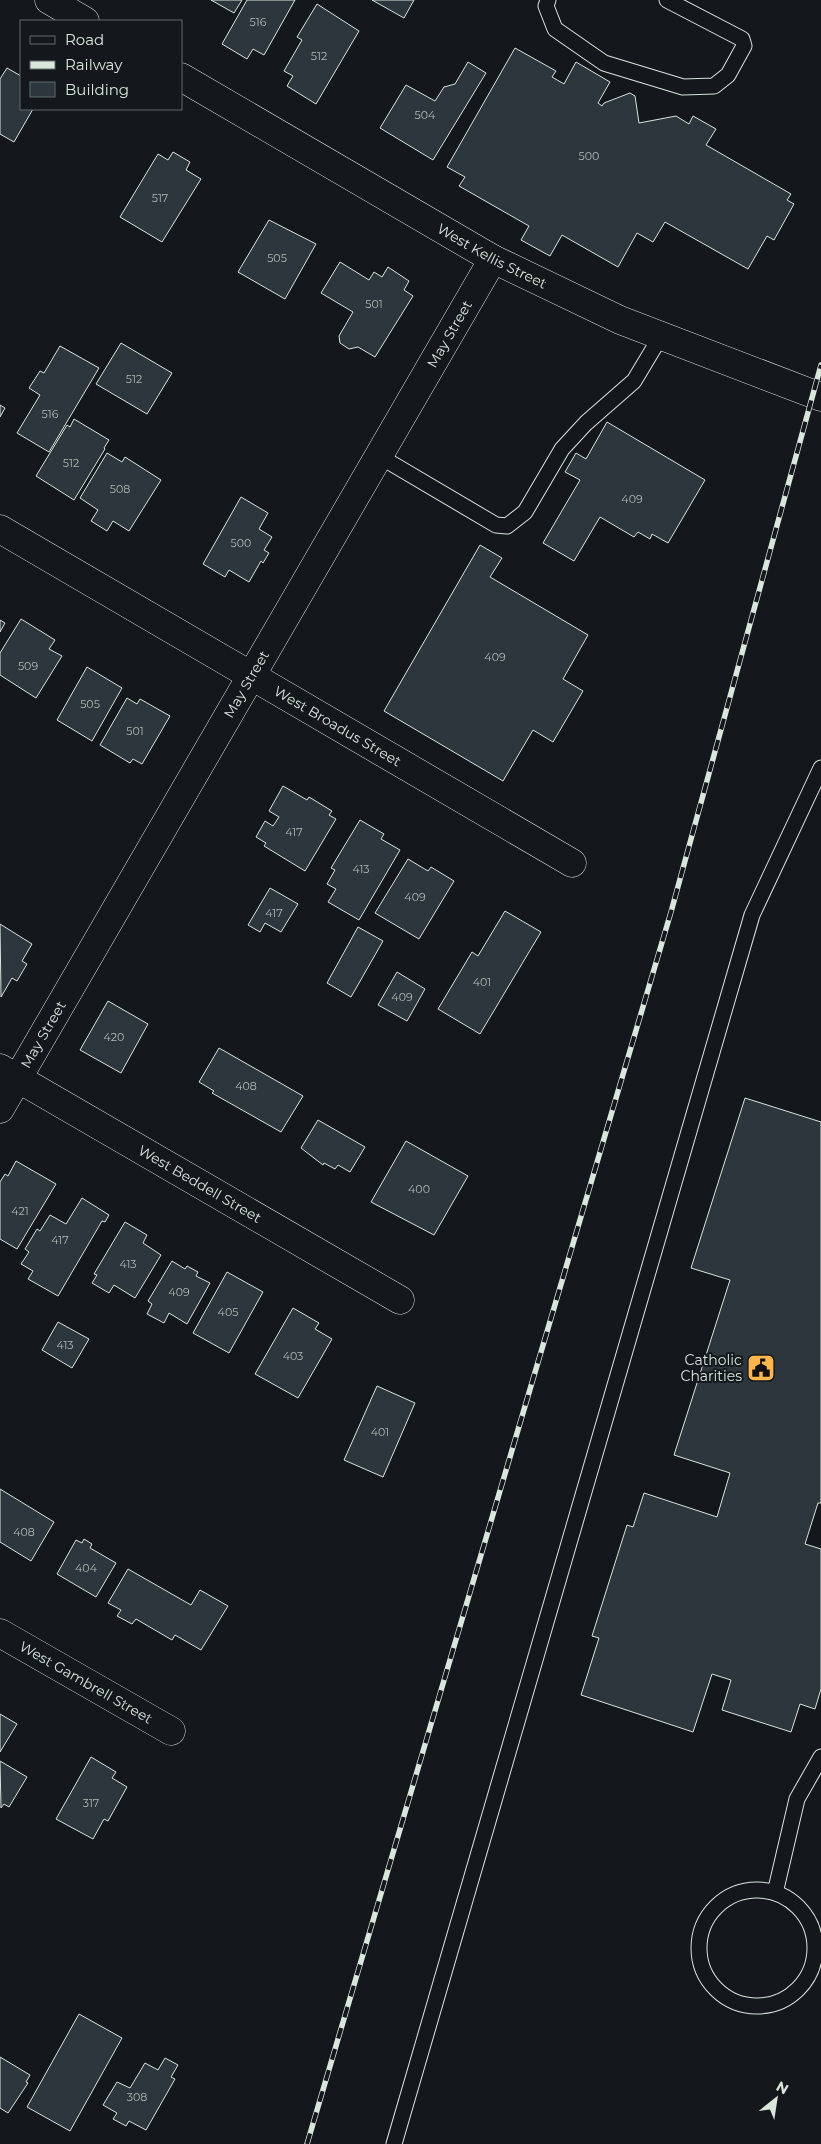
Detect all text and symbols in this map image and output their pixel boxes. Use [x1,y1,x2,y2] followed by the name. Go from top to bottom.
[250,15,267,29] house number: 516
[20,20,182,110] legend
[65,30,104,49] text: Road
[311,49,327,63] house number: 512
[65,55,123,74] text: Railway
[65,80,129,99] text: Building
[415,108,436,122] house number: 504
[579,149,599,163] house number: 500
[152,191,168,205] house number: 517
[434,219,550,293] street label: West Kellis Street
[267,251,287,265] house number: 505
[365,297,383,311] house number: 501
[423,297,476,371] street label: May Street
[126,372,142,386] house number: 512
[42,407,59,421] house number: 516
[63,456,79,470] house number: 512
[110,482,130,496] house number: 508
[621,492,643,506] house number: 409
[231,536,251,550] house number: 500
[220,647,273,721] street label: May Street
[484,650,506,664] house number: 409
[18,659,38,673] house number: 509
[271,682,405,770] street label: West Broadus Street
[80,697,100,711] house number: 505
[126,724,144,738] house number: 501
[285,825,303,839] house number: 417
[352,862,370,876] house number: 413
[404,890,426,904] house number: 409
[265,906,283,920] house number: 417
[473,975,491,989] house number: 401
[391,990,413,1004] house number: 409
[17,997,70,1072] street label: May Street
[104,1030,124,1044] house number: 420
[235,1079,257,1093] house number: 408
[135,1141,265,1227] street label: West Beddell Street
[408,1182,430,1196] house number: 400
[11,1204,29,1218] house number: 421
[51,1233,69,1247] house number: 417
[119,1257,137,1271] house number: 413
[168,1285,190,1299] house number: 409
[218,1305,238,1319] house number: 405
[56,1338,74,1352] house number: 413
[283,1349,303,1363] house number: 403
[680,1351,742,1385] place label: Catholic Charities
[746,1353,776,1383] public building icon: Catholic Charities
[371,1425,389,1439] house number: 401
[13,1525,35,1539] house number: 408
[75,1561,98,1575] house number: 404
[16,1637,156,1728] street label: West Gambrell Street
[83,1796,99,1810] house number: 317
[751,2074,801,2124] north arrow
[773,2077,792,2098] text: N
[127,2090,147,2104] house number: 308

